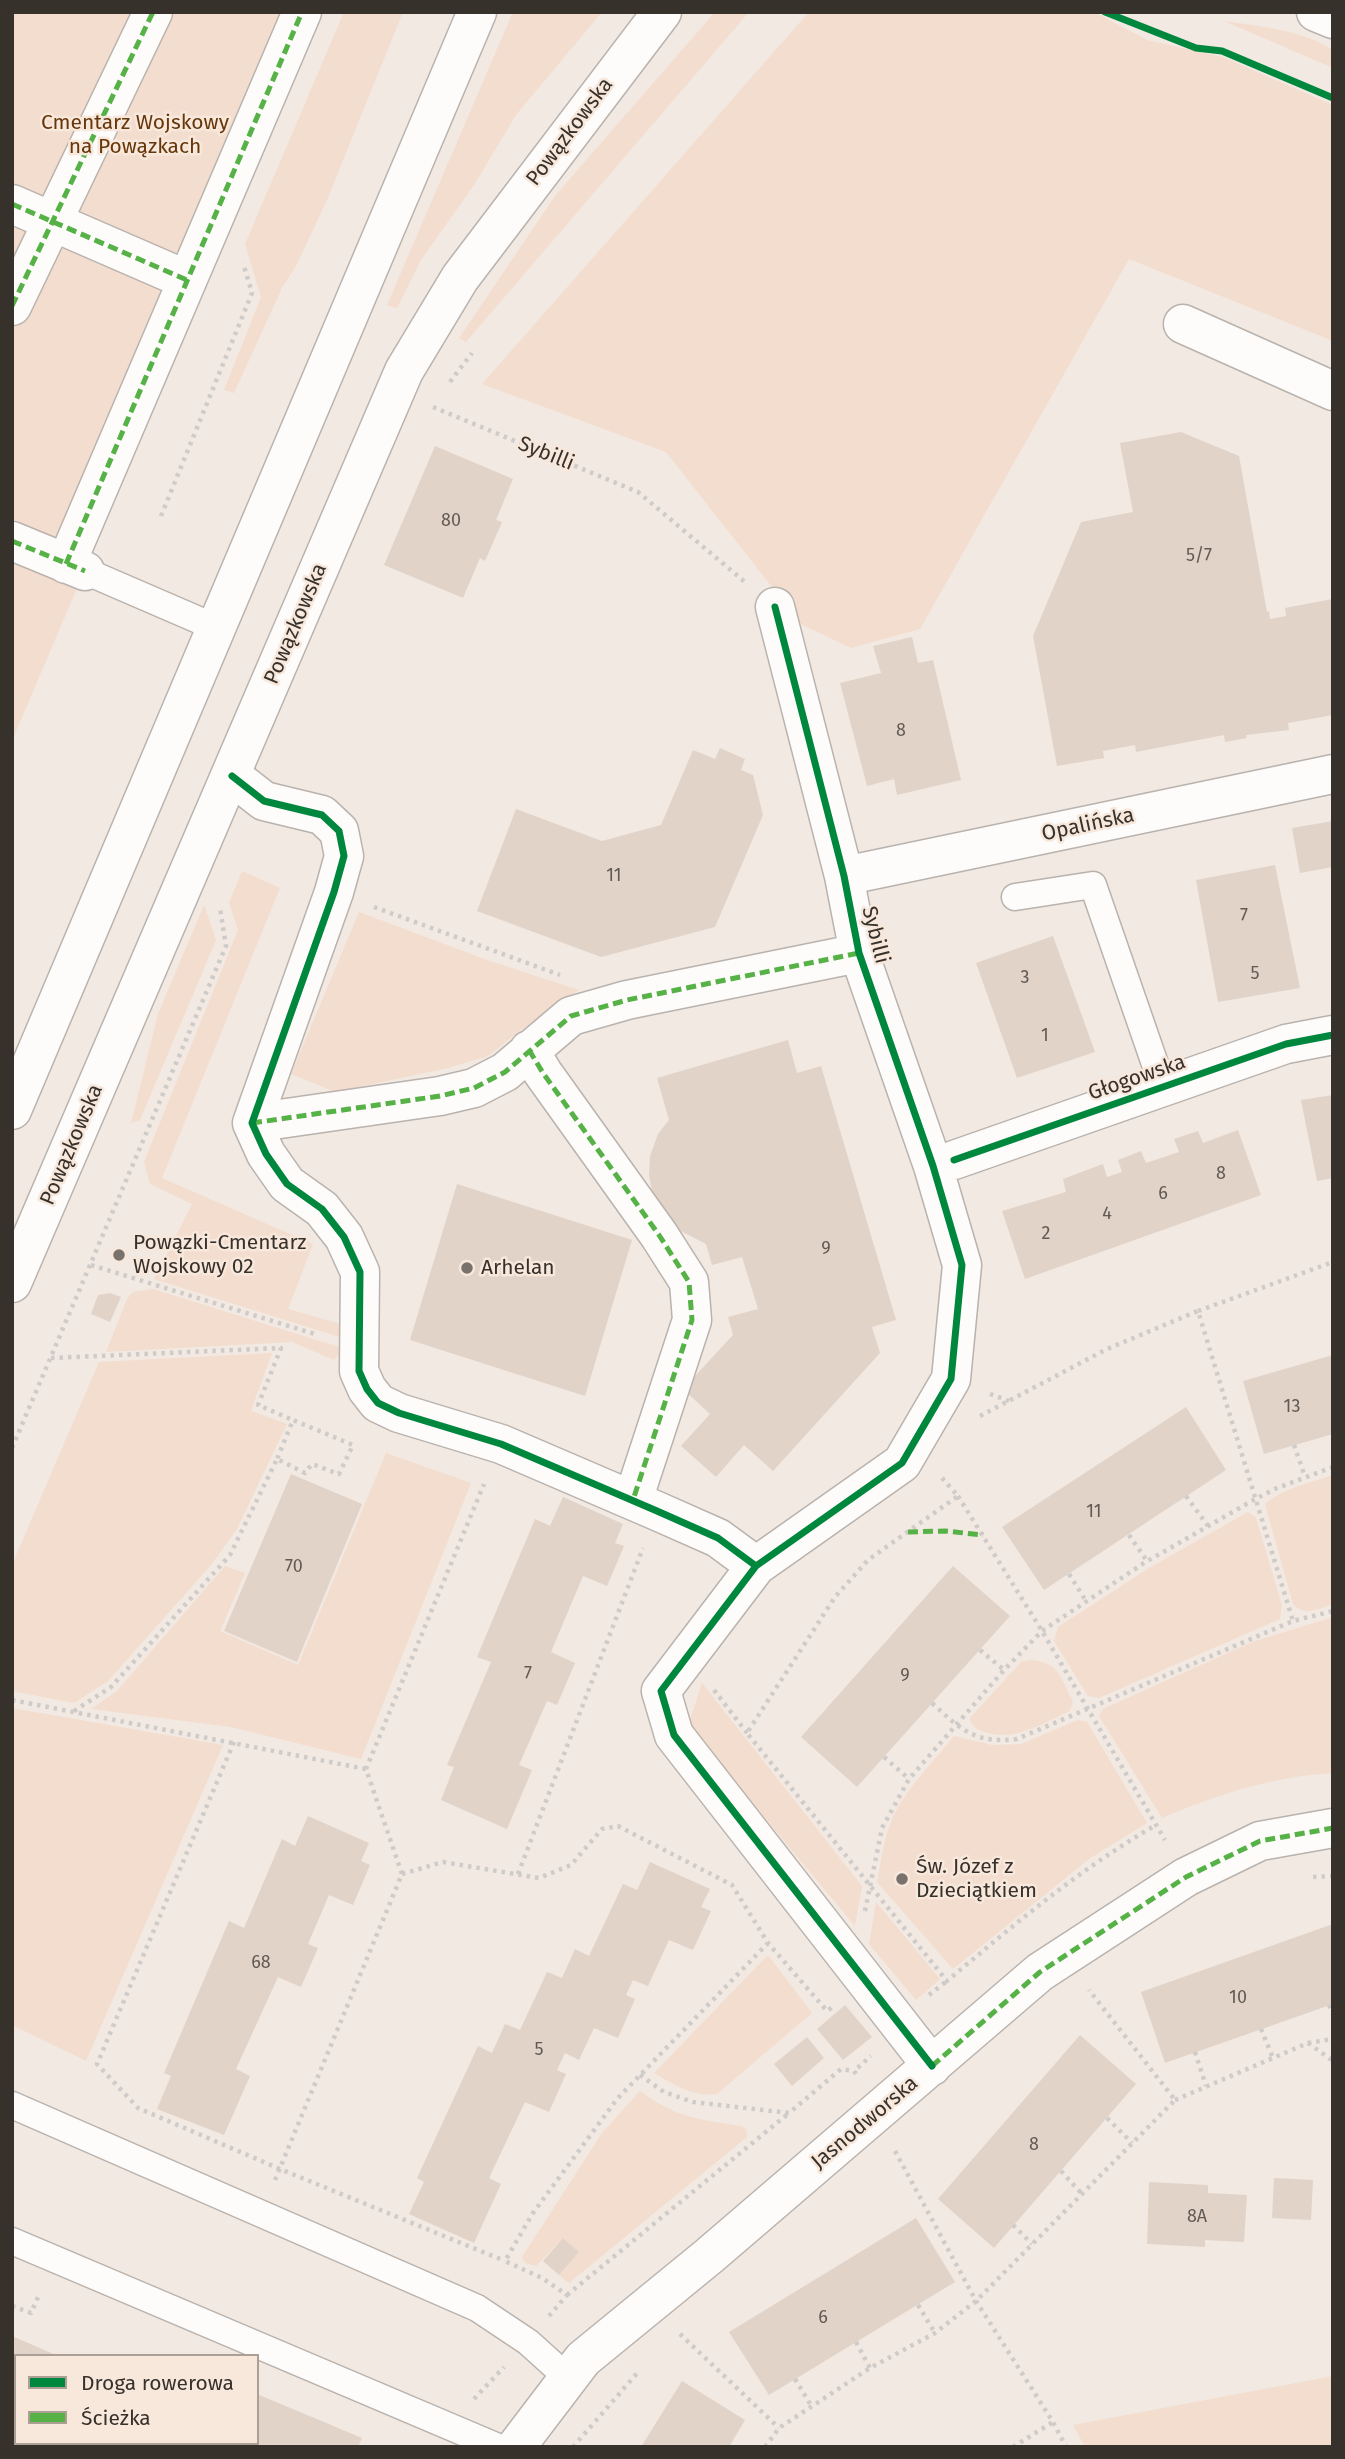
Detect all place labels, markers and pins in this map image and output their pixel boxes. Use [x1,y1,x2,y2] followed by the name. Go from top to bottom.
[133,1230,307,1280] place label: Powązki-Cmentarz Wojskowy 02
[111,1247,127,1263] marker: Powązki-Cmentarz Wojskowy 02
[481,1255,555,1281] place label: Arhelan
[459,1260,475,1276] marker: Arhelan
[916,1854,1037,1904] place label: Św. Józef z Dzieciątkiem
[894,1871,910,1887] marker: Św. Józef z Dzieciątkiem

